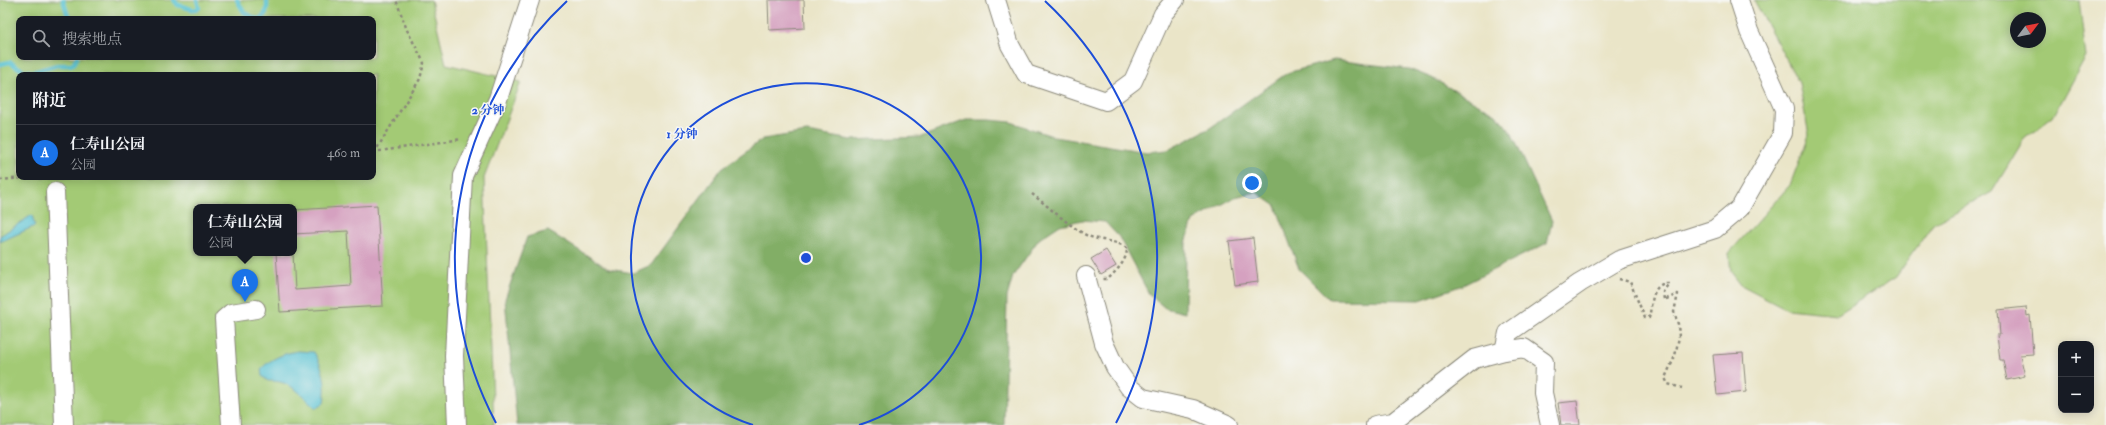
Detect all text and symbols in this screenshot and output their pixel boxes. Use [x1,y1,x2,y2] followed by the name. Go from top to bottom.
[2010,12,2046,48] north arrow
[16,16,376,60] search box
[30,27,52,49] icon: search
[62,30,122,49] text: 搜索地点
[32,90,66,111] text: 附近
[472,103,504,118] text: 2 分钟
[667,127,697,142] text: 1 分钟
[70,135,145,154] text: 仁寿山公园
[41,145,49,161] text: A
[327,145,360,161] text: 460 m
[70,157,96,173] text: 公园
[1242,173,1262,193] your location
[193,204,297,256] popup
[207,213,283,232] text: 仁寿山公园
[207,235,234,251] text: 公园
[799,251,813,265] centre of rings
[232,269,258,302] pin: A
[2058,341,2094,413] map controls
[2058,341,2094,377] button: +
[2058,377,2094,413] button: −

